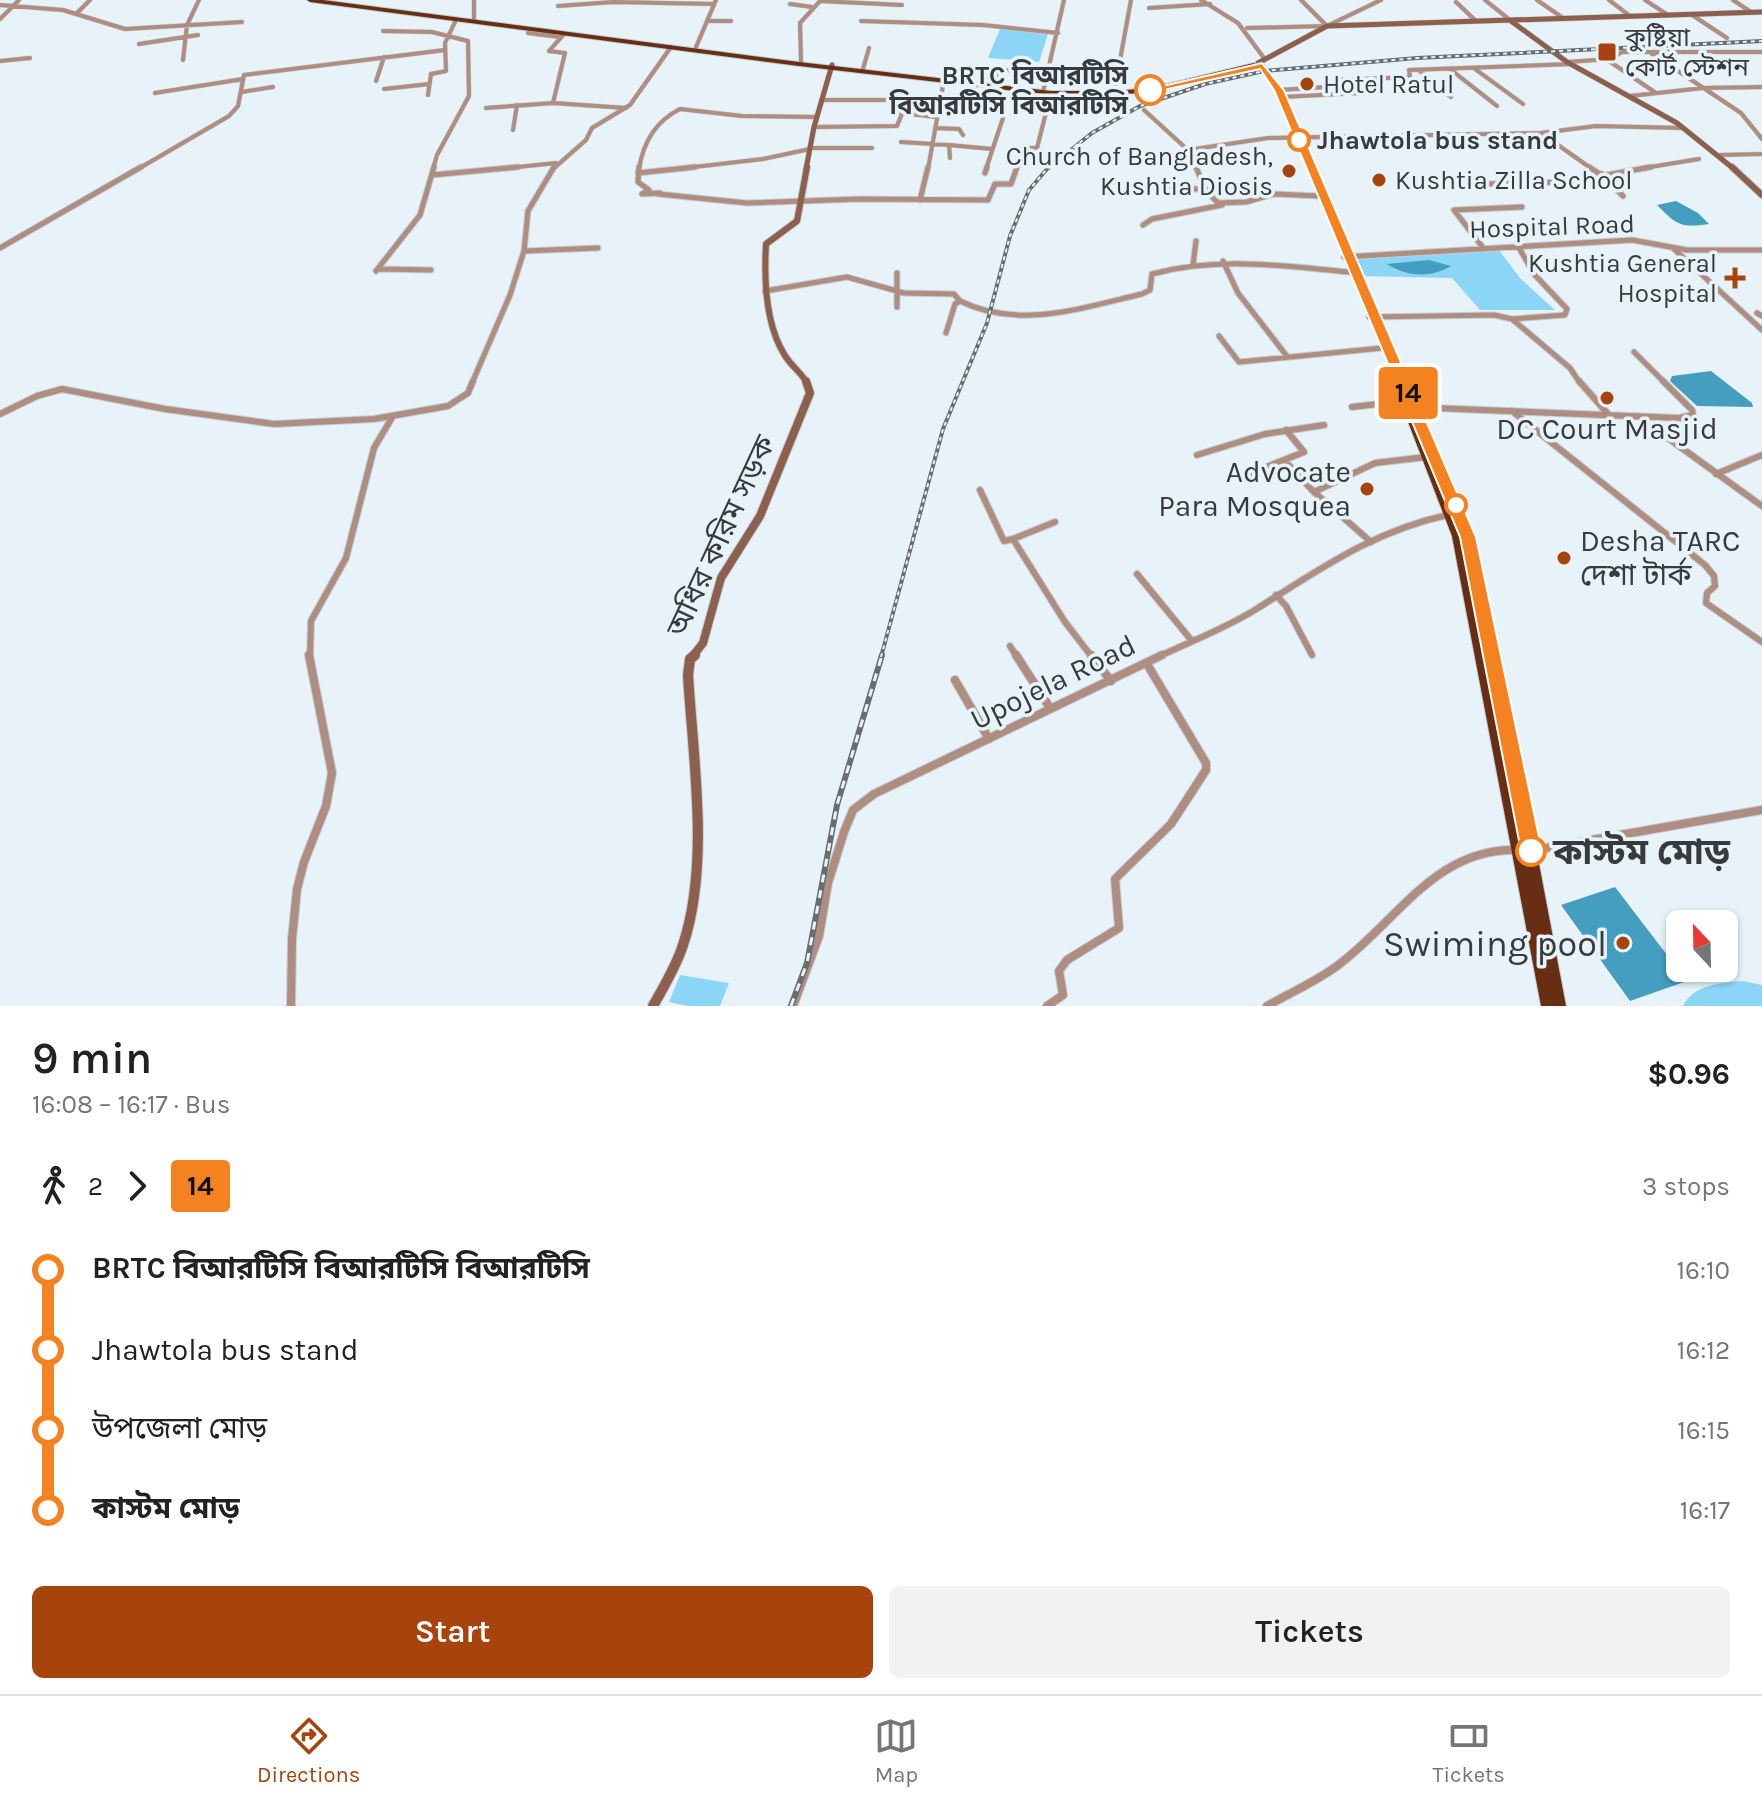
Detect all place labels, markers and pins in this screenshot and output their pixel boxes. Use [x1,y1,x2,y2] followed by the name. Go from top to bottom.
[1624,22,1749,83] place label: কুষ্টিয়া কোর্ট স্টেশন
[1596,41,1618,63] marker: কুষ্টিয়া কোর্ট স্টেশন
[889,59,1128,121] place label: BRTC বিআরটিসি বিআরটিসি বিআরটিসি
[1323,69,1454,100] place label: Hotel Ratul
[1135,75,1165,105] marker: BRTC বিআরটিসি বিআরটিসি বিআরটিসি
[1298,75,1316,93] marker: Hotel Ratul
[1317,125,1558,156] place label: Jhawtola bus stand
[1288,129,1310,151] marker: Jhawtola bus stand
[1006,141,1273,202] place label: Church of Bangladesh, Kushtia Diosis
[1280,162,1298,180] marker: Church of Bangladesh, Kushtia Diosis
[1395,165,1633,196] place label: Kushtia Zilla School
[1370,171,1388,189] marker: Kushtia Zilla School
[1528,248,1717,309] place label: Kushtia General Hospital
[1724,267,1746,289] marker: Kushtia General Hospital
[1598,389,1616,407] marker: DC Court Masjid
[1496,411,1718,447] place label: DC Court Masjid
[1158,454,1351,524] place label: Advocate Para Mosquea
[1358,480,1376,498] marker: Advocate Para Mosquea
[1445,494,1467,516] unlabelled marker
[1580,523,1741,593] place label: Desha TARC দেশা টার্ক
[1555,549,1573,567] marker: Desha TARC দেশা টার্ক
[1552,831,1731,873] place label: কাস্টম মোড়
[1516,836,1546,866] marker: কাস্টম মোড়
[1383,923,1607,965] place label: Swiming pool
[1614,934,1632,952] marker: Swiming pool

